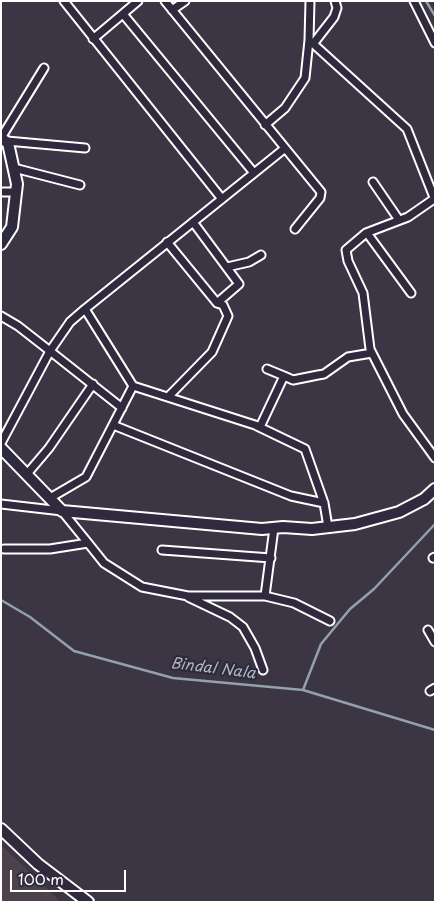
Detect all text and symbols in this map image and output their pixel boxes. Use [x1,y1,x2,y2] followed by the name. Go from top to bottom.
[170,655,256,683] water label: Bindal Nala
[12,860,129,892] scale bar
[18,867,64,890] text: 100 m

